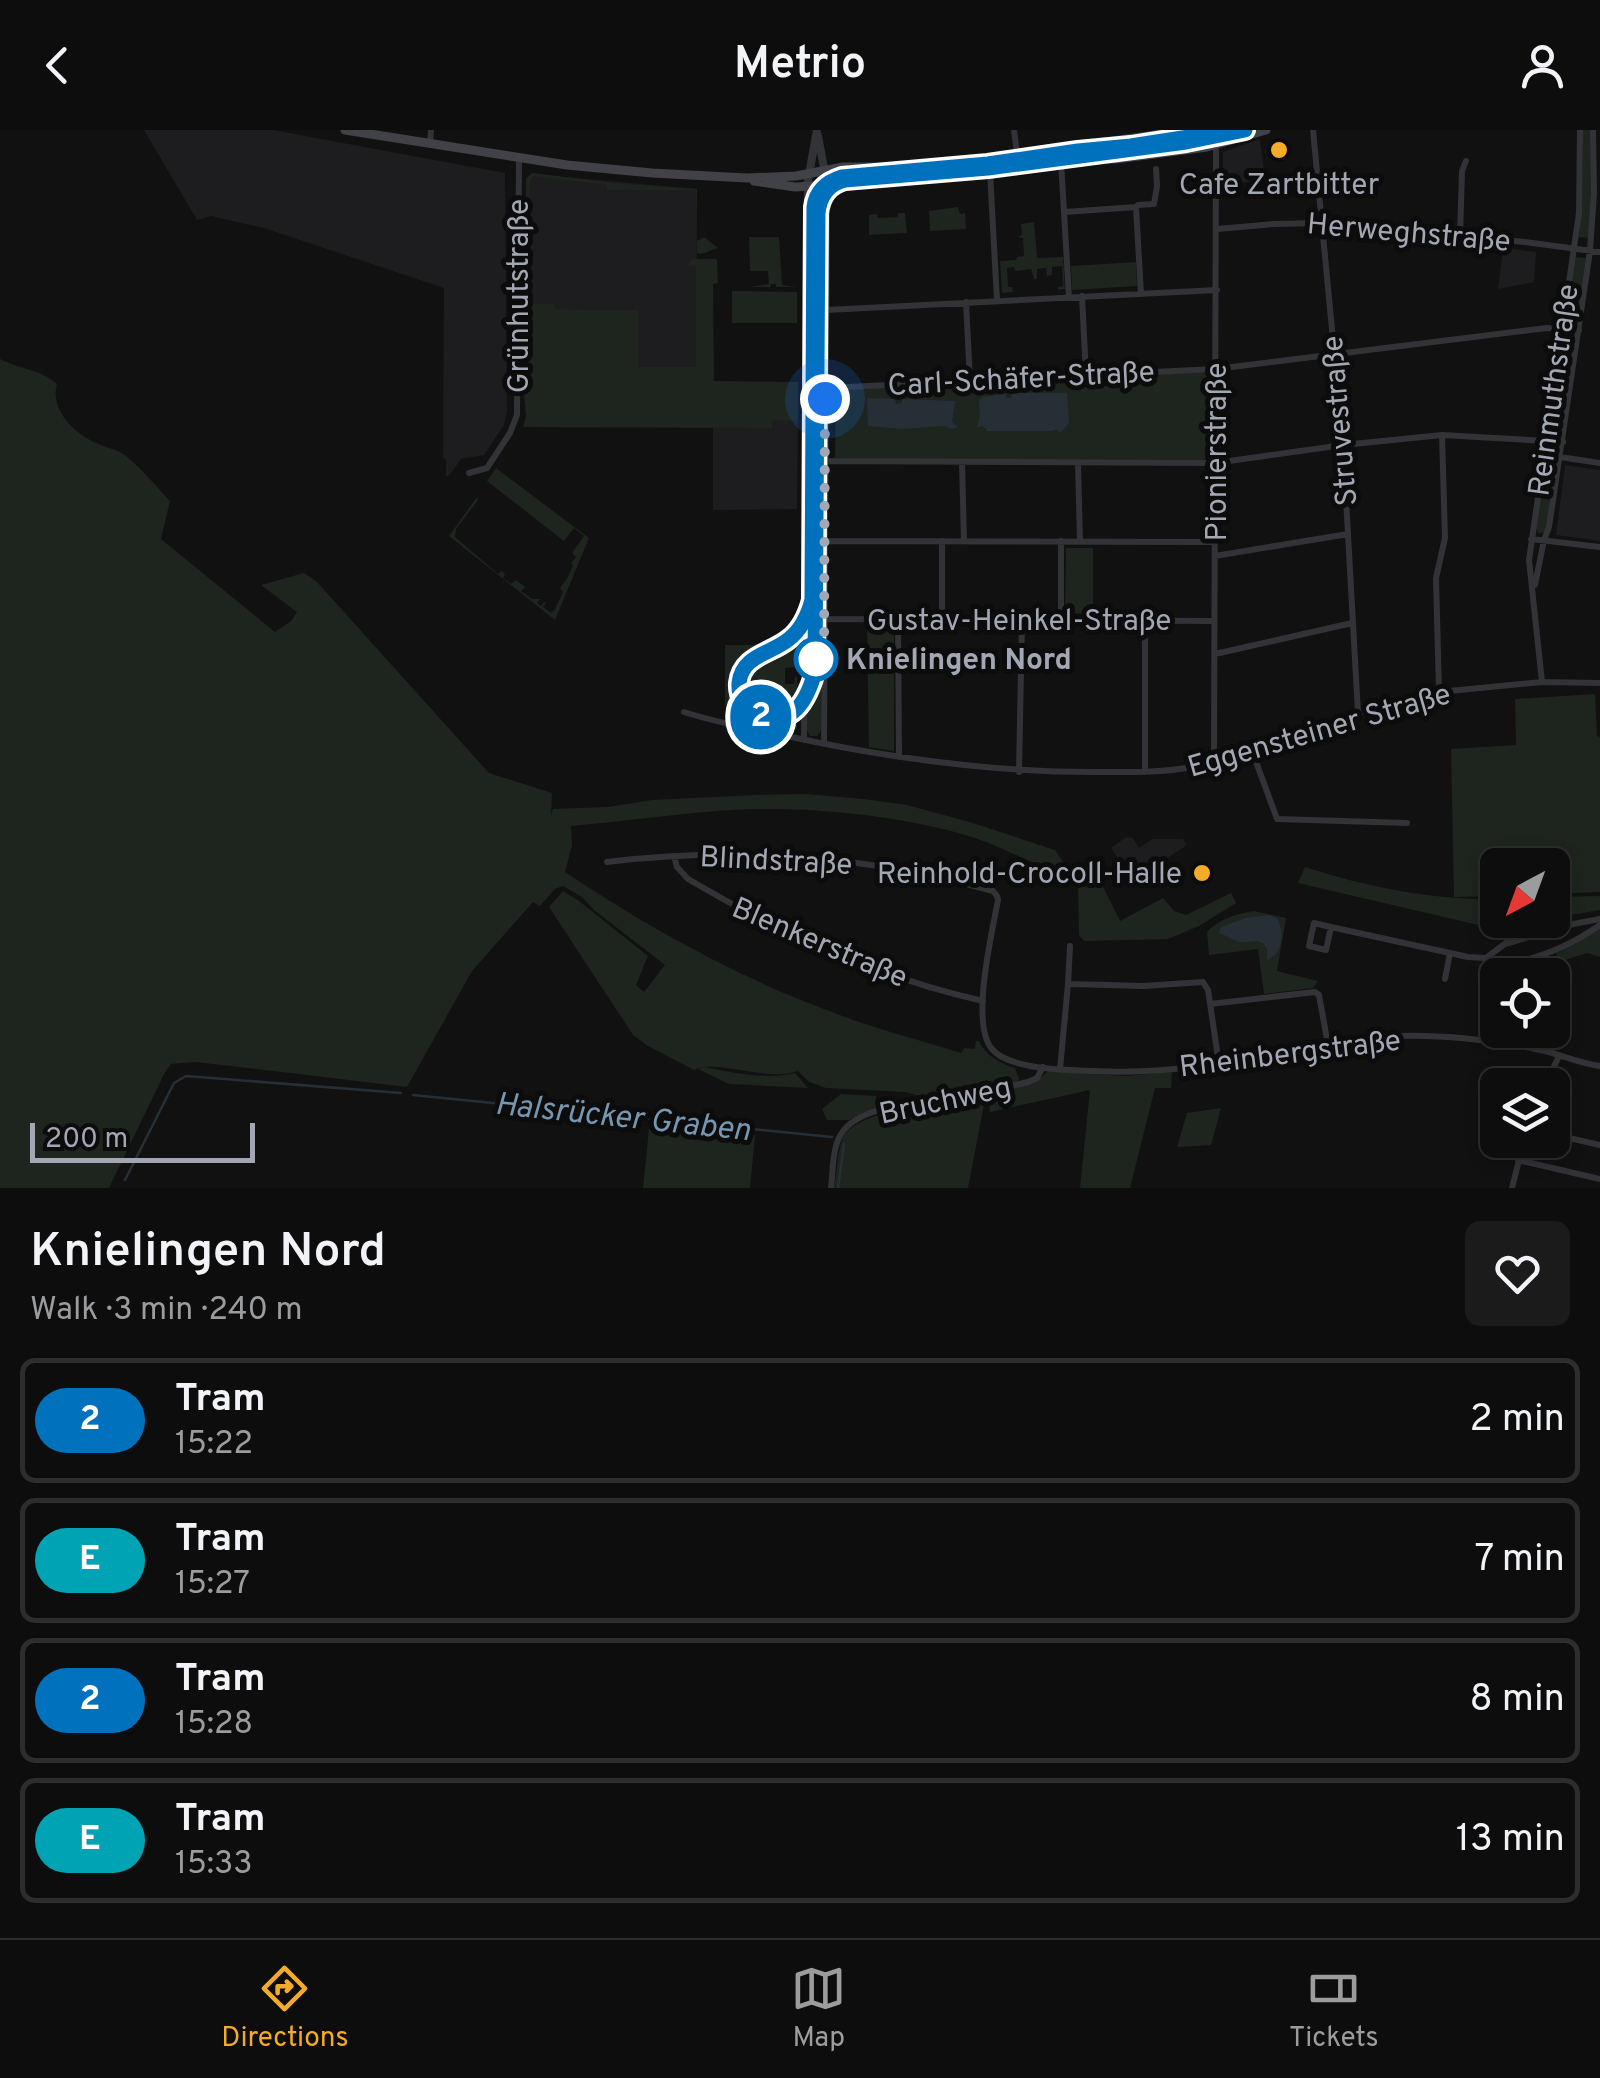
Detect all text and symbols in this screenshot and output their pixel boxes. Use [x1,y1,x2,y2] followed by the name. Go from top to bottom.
[734,37,866,94] text: Metrio
[30,38,85,93] icon: back
[1515,38,1570,93] icon: person
[1268,139,1290,161] marker: Cafe Zartbitter
[1179,168,1380,205] place label: Cafe Zartbitter
[502,199,539,393] street label: Grünhutstraße
[1305,207,1512,262] street label: Herweghstraße
[1522,282,1589,499] street label: Reinmuthstraße
[1316,334,1367,508] street label: Struvestraße
[887,355,1156,406] street label: Carl-Schäfer-Straße
[1200,363,1237,541] street label: Pionierstraße
[800,374,850,424] your location
[867,604,1171,641] street label: Gustav-Heinkel-Straße
[795,638,837,680] marker: Knielingen Nord
[846,643,1072,680] place label: Knielingen Nord
[1184,677,1456,788] street label: Eggensteiner Straße
[728,684,794,750] line badge: 2
[750,695,772,739] text: 2
[699,840,853,885] street label: Blindstraße
[1480,848,1570,938] north arrow
[1480,848,1570,1158] map controls
[877,857,1182,894] place label: Reinhold-Crocoll-Halle
[1191,862,1213,884] marker: Reinhold-Crocoll-Halle
[726,891,912,998] street label: Blenkerstraße
[1480,958,1570,1048] button: locate
[1177,1024,1403,1087] street label: Rheinbergstraße
[1480,1068,1570,1158] button: layers
[876,1070,1015,1134] street label: Bruchweg
[493,1086,753,1152] water label: Halsrücker Graben
[30,1118,255,1162] scale bar
[45,1122,128,1158] text: 200 m
[1465,1221,1570,1326] button: heart
[30,1223,386,1283] text: Knielingen Nord
[30,1291,303,1331] text: Walk · 3 min · 240 m
[175,1376,266,1425] text: Tram
[1470,1396,1565,1445] text: 2 min
[79,1398,101,1442] text: 2
[175,1425,253,1465] text: 15:22
[175,1516,266,1565] text: Tram
[1475,1536,1565,1585] text: 7 min
[79,1538,101,1582] text: E
[175,1565,250,1605] text: 15:27
[175,1656,266,1705] text: Tram
[1470,1676,1565,1725] text: 8 min
[79,1678,101,1722] text: 2
[175,1705,253,1745] text: 15:28
[175,1796,266,1845] text: Tram
[1456,1816,1565,1865] text: 13 min
[79,1818,101,1862] text: E
[175,1845,253,1885] text: 15:33
[221,1961,349,2057] tab: Directions
[791,1961,846,2057] tab: Map
[1289,1961,1379,2057] tab: Tickets

